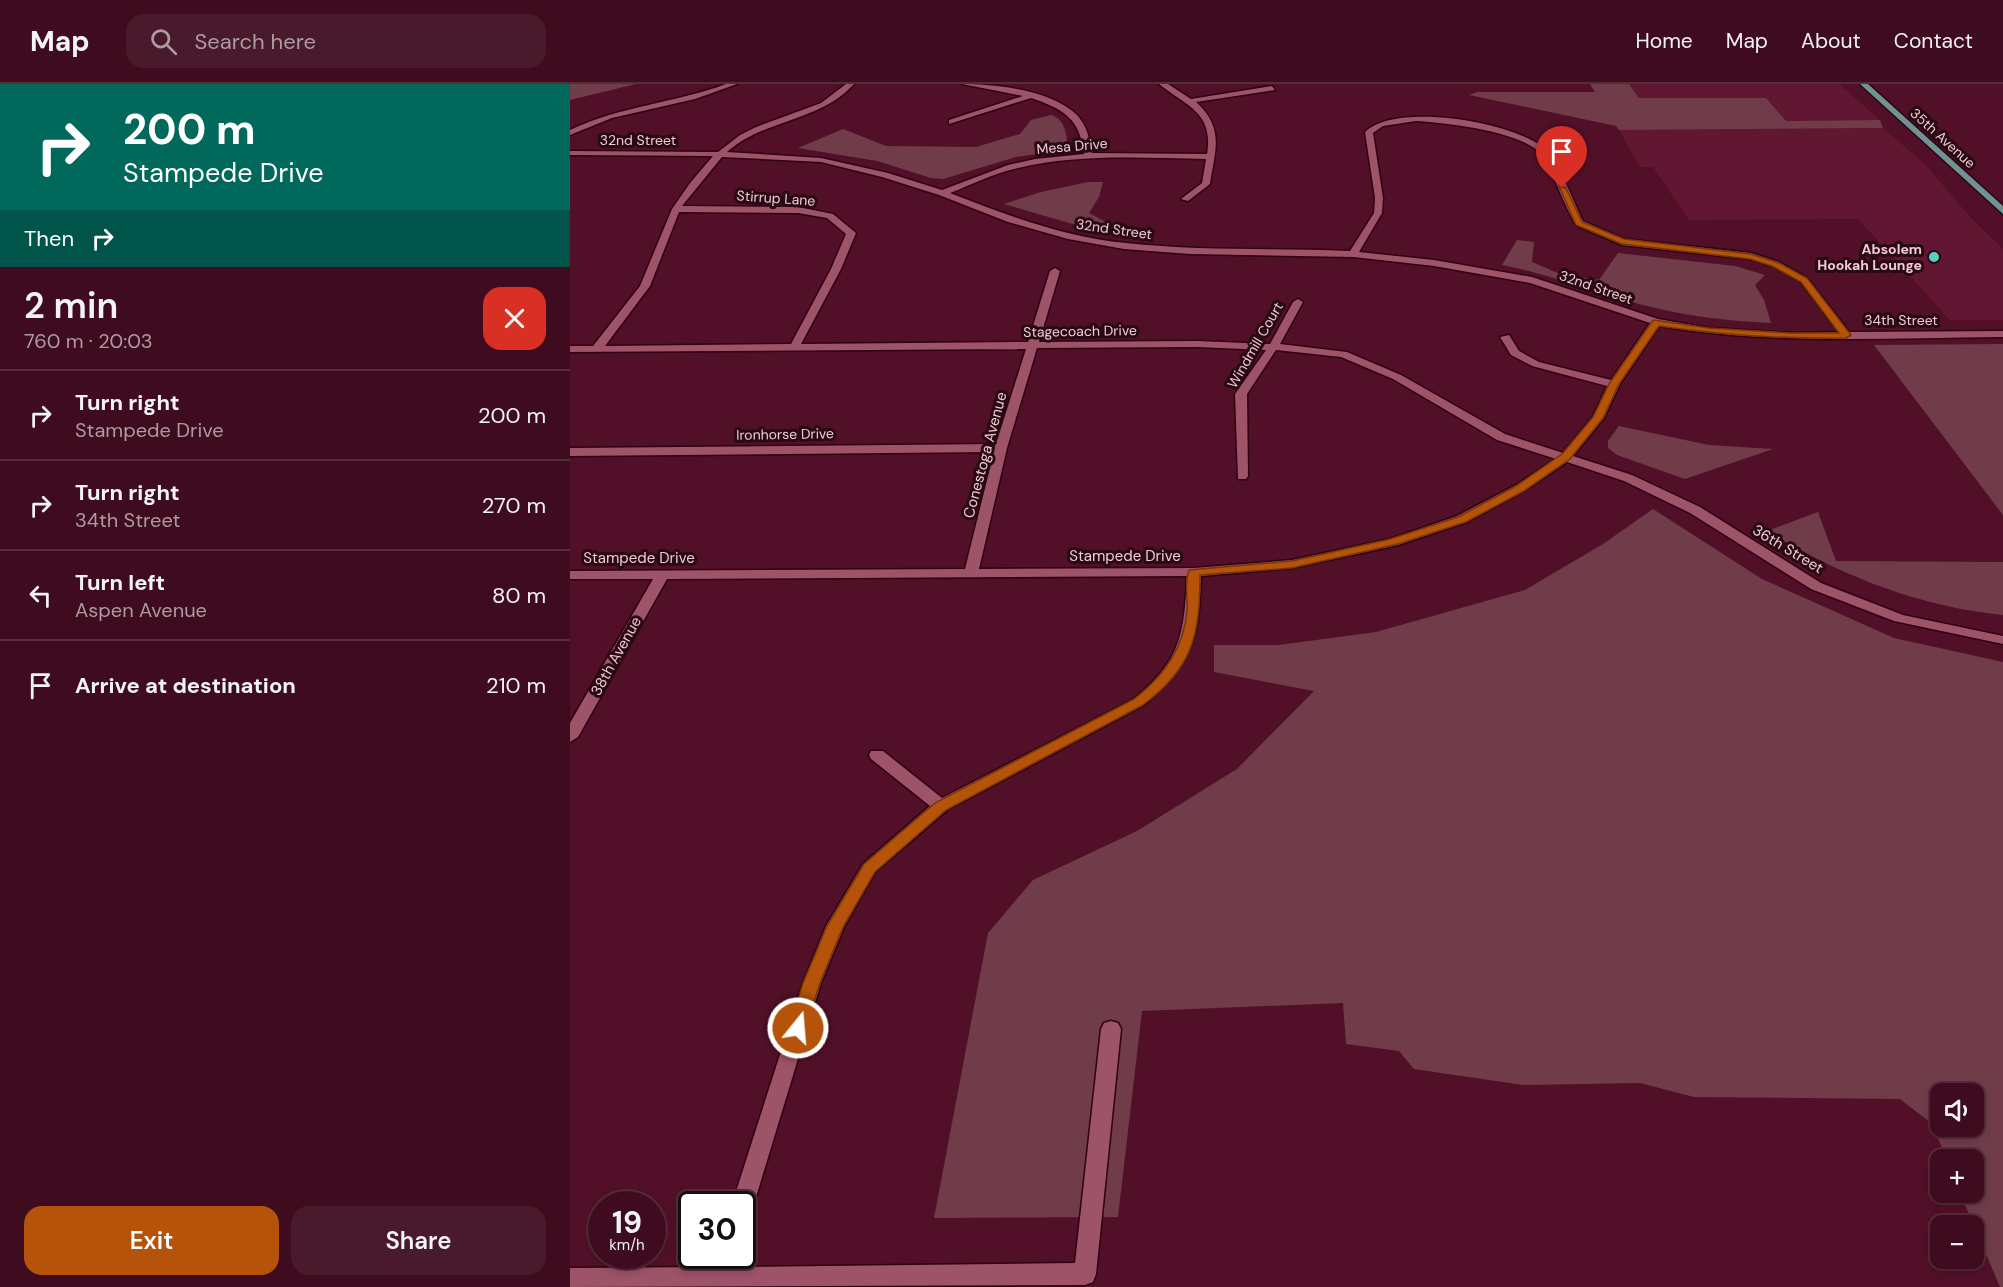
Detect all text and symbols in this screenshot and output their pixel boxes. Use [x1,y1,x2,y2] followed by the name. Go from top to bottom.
[126,14,546,68] search box
[30,23,90,60] text: Map
[147,25,180,58] icon: search
[195,27,316,56] text: Search here
[1635,27,1693,55] text: Home
[1726,27,1768,55] text: Map
[1801,27,1861,55] text: About
[1894,27,1973,55] text: Contact
[123,102,256,157] text: 200 m
[1907,104,1979,172] street label: 35th Avenue
[24,108,102,186] icon: right
[1536,126,1587,188] pin
[600,131,676,149] street label: 32nd Street
[1036,134,1108,158] street label: Mesa Drive
[1545,135,1578,168] icon: arrive
[123,155,324,190] text: Stampede Drive
[736,186,816,210] street label: Stirrup Lane
[1075,215,1153,243] street label: 32nd Street
[86,222,119,255] icon: right
[24,224,74,253] text: Then
[1817,240,1922,274] place label: Absolem Hookah Lounge
[1927,250,1941,264] marker: Absolem Hookah Lounge
[1557,266,1635,308] street label: 32nd Street
[24,282,118,329] text: 2 min
[483,287,546,350] button: close
[1223,299,1287,391] street label: Windmill Court
[1864,311,1938,329] street label: 34th Street
[1023,321,1137,341] street label: Stagecoach Drive
[24,328,153,354] text: 760 m · 20:03
[75,388,180,417] text: Turn right
[959,390,1011,520] street label: Conestoga Avenue
[24,399,57,432] icon: right
[478,401,546,430] text: 200 m
[75,417,224,443] text: Stampede Drive
[736,424,834,444] street label: Ironhorse Drive
[75,478,180,507] text: Turn right
[24,489,57,522] icon: right
[482,491,546,520] text: 270 m
[75,507,180,533] text: 34th Street
[1749,520,1827,578] street label: 36th Street
[1069,546,1181,566] street label: Stampede Drive
[583,548,695,568] street label: Stampede Drive
[75,568,165,597] text: Turn left
[24,579,57,612] icon: left
[492,581,546,610] text: 80 m
[75,597,207,623] text: Aspen Avenue
[586,613,646,699] street label: 38th Avenue
[24,669,57,702] icon: arrive
[75,671,296,700] text: Arrive at destination
[486,671,546,700] text: 210 m
[766,996,830,1060] position arrow
[1930,1083,1984,1269] map controls
[1930,1083,1984,1137] button: sound
[1930,1149,1984,1203] button: +
[678,1191,756,1269] speed limit sign: 30
[612,1203,642,1242] text: 19
[24,1206,279,1275] button: Exit
[291,1206,546,1275] button: Share
[1930,1215,1984,1269] button: −
[609,1235,645,1255] text: km/h

